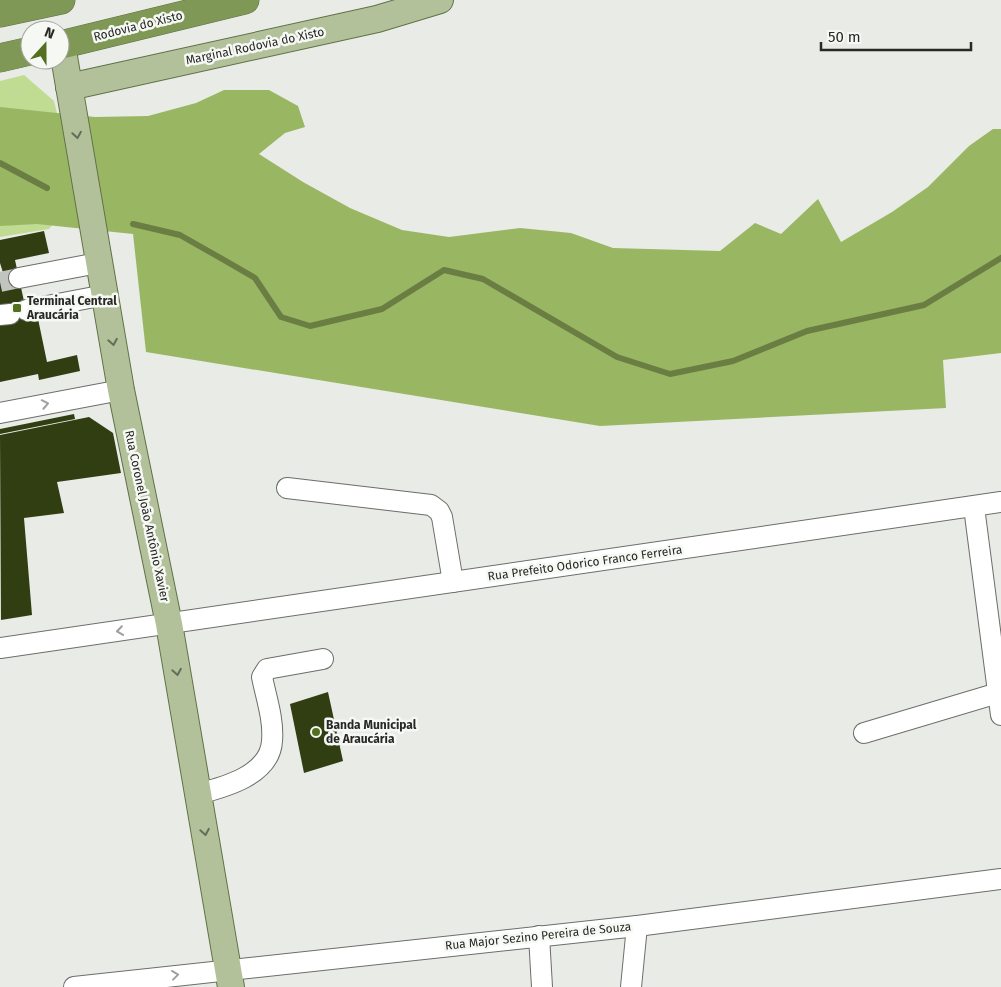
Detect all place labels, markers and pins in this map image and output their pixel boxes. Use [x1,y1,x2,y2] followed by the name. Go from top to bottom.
[26,294,117,322] place label: Terminal Central Araucária
[11,302,23,314] marker: Terminal Central Araucária
[326,718,417,746] place label: Banda Municipal de Araucária
[310,726,322,738] marker: Banda Municipal de Araucária

